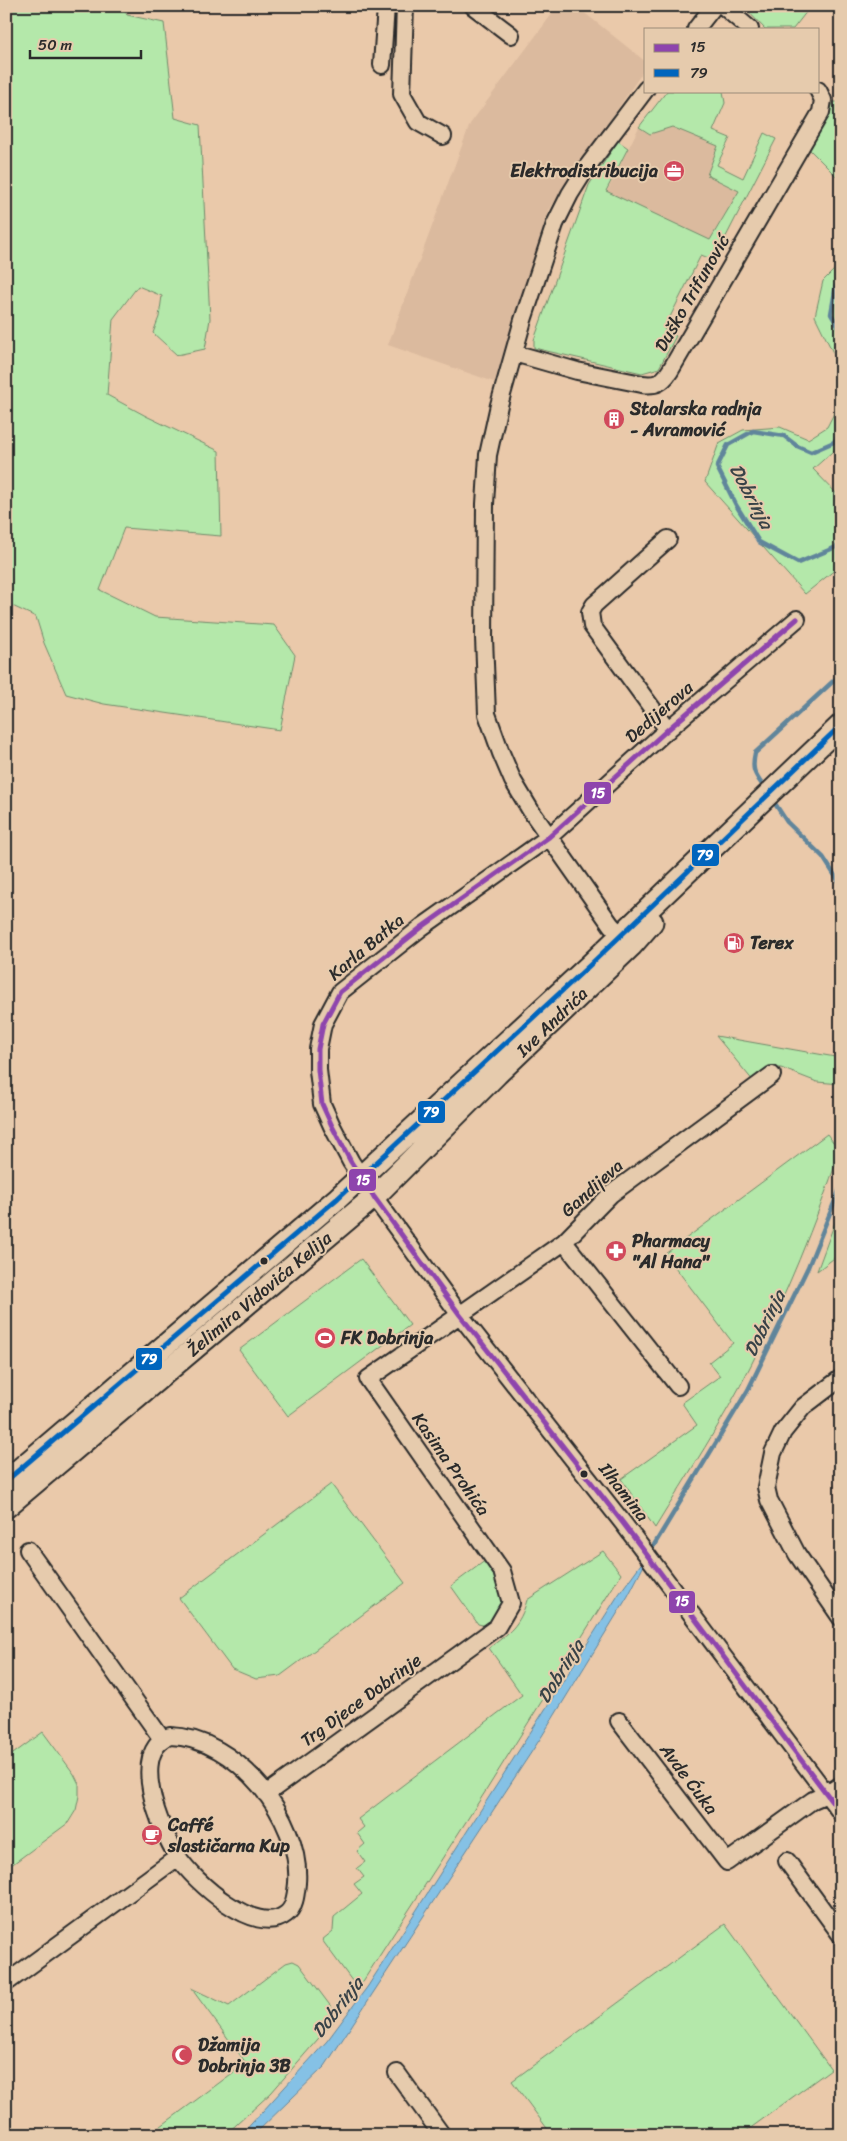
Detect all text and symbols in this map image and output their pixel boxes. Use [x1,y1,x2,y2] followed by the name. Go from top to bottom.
[30,28,141,60] scale bar
[644,28,820,92] legend
[38,32,73,58] text: 50 m
[690,34,706,60] text: 15
[690,60,708,86] text: 79
[510,155,658,187] place label: Elektrodistribucija
[662,159,686,183] office icon: Elektrodistribucija
[645,227,740,358] street label: Duško Trifunović
[629,393,762,446] place label: Stolarska radnja - Avramović
[602,407,626,431] building icon: Stolarska radnja - Avramović
[720,457,783,536] water label: Dobrinja
[617,672,702,751] street label: Dedijerova
[583,781,612,805] line badge: 15
[591,781,606,806] text: 15
[691,843,720,867] line badge: 79
[697,843,714,868] text: 79
[320,905,412,989] street label: Karla Batka
[750,927,794,959] place label: Terex
[722,931,746,955] fuel station icon: Terex
[508,979,596,1066] street label: Ive Andrića
[417,1100,446,1124] line badge: 79
[423,1100,440,1125] text: 79
[553,1151,631,1225] street label: Gandijeva
[348,1168,377,1192] line badge: 15
[356,1168,371,1193] text: 15
[179,1222,340,1365] street label: Želimira Vidovića Kelija
[632,1225,711,1278] place label: Pharmacy "Al Hana"
[604,1239,628,1263] pharmacy icon: Pharmacy "Al Hana"
[259,1256,269,1266] unlabelled marker
[734,1283,795,1362] water label: Dobrinja
[340,1322,434,1354] place label: FK Dobrinja
[313,1326,337,1350] sports icon: FK Dobrinja
[135,1347,163,1371] line badge: 79
[141,1347,158,1372] text: 79
[403,1405,499,1523] street label: Kasima Prohića
[590,1454,658,1529] street label: Ilhamina
[579,1469,589,1479] unlabelled marker
[675,1589,690,1614] text: 15
[668,1590,696,1614] line badge: 15
[528,1631,594,1710] water label: Dobrinja
[293,1645,429,1755] street label: Trg Djece Dobrinje
[651,1735,727,1822] street label: Avde Ćuka
[167,1809,290,1862] place label: Caffé slastičarna Kup
[140,1823,164,1847] cafe icon: Caffé slastičarna Kup
[303,1968,373,2045] water label: Dobrinja
[198,2029,291,2082] place label: Džamija Dobrinja 3B
[170,2043,194,2067] mosque icon: Džamija Dobrinja 3B

